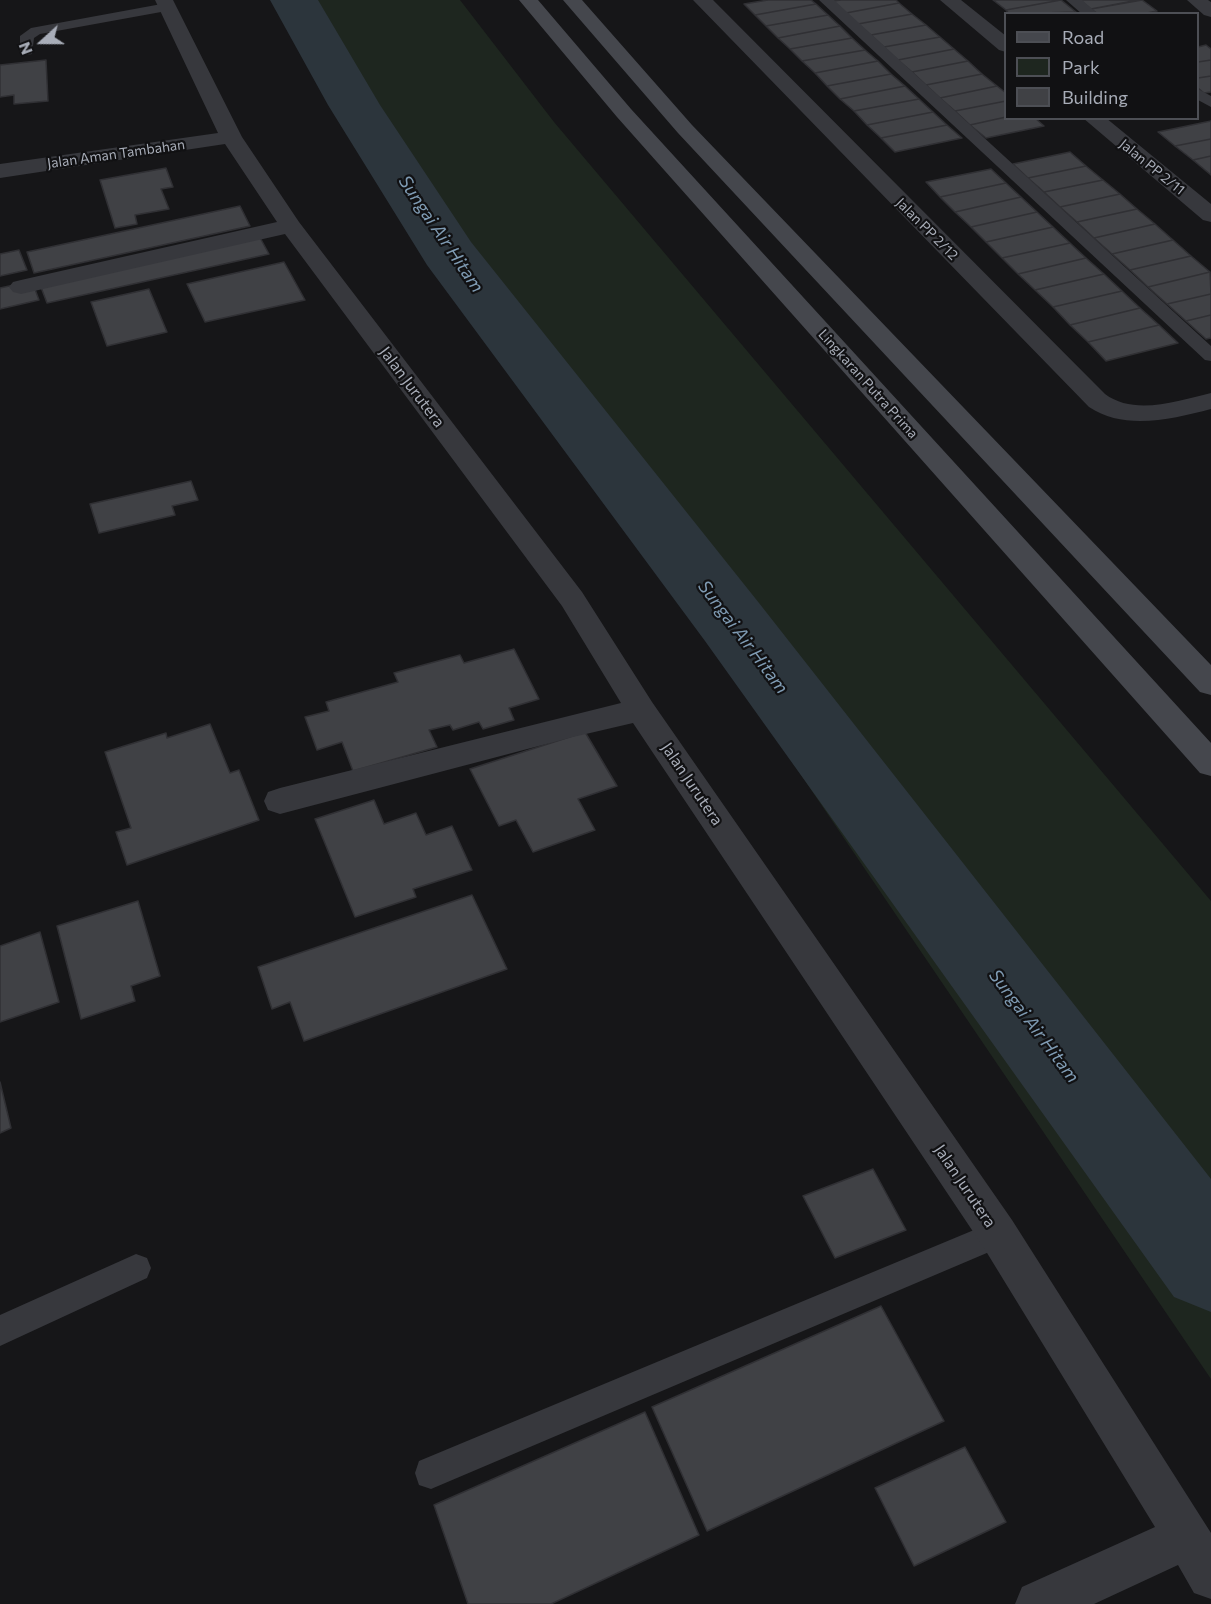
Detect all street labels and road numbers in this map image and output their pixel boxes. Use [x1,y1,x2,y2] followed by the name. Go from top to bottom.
[46,136,186,172] street label: Jalan Aman Tambahan
[1116,136,1188,198] street label: Jalan PP 2/11
[892,194,962,264] street label: Jalan PP 2/12
[815,326,921,442] street label: Lingkaran Putra Prima
[375,343,449,431] street label: Jalan Jurutera
[657,739,727,829] street label: Jalan Jurutera
[930,1141,1000,1231] street label: Jalan Jurutera

